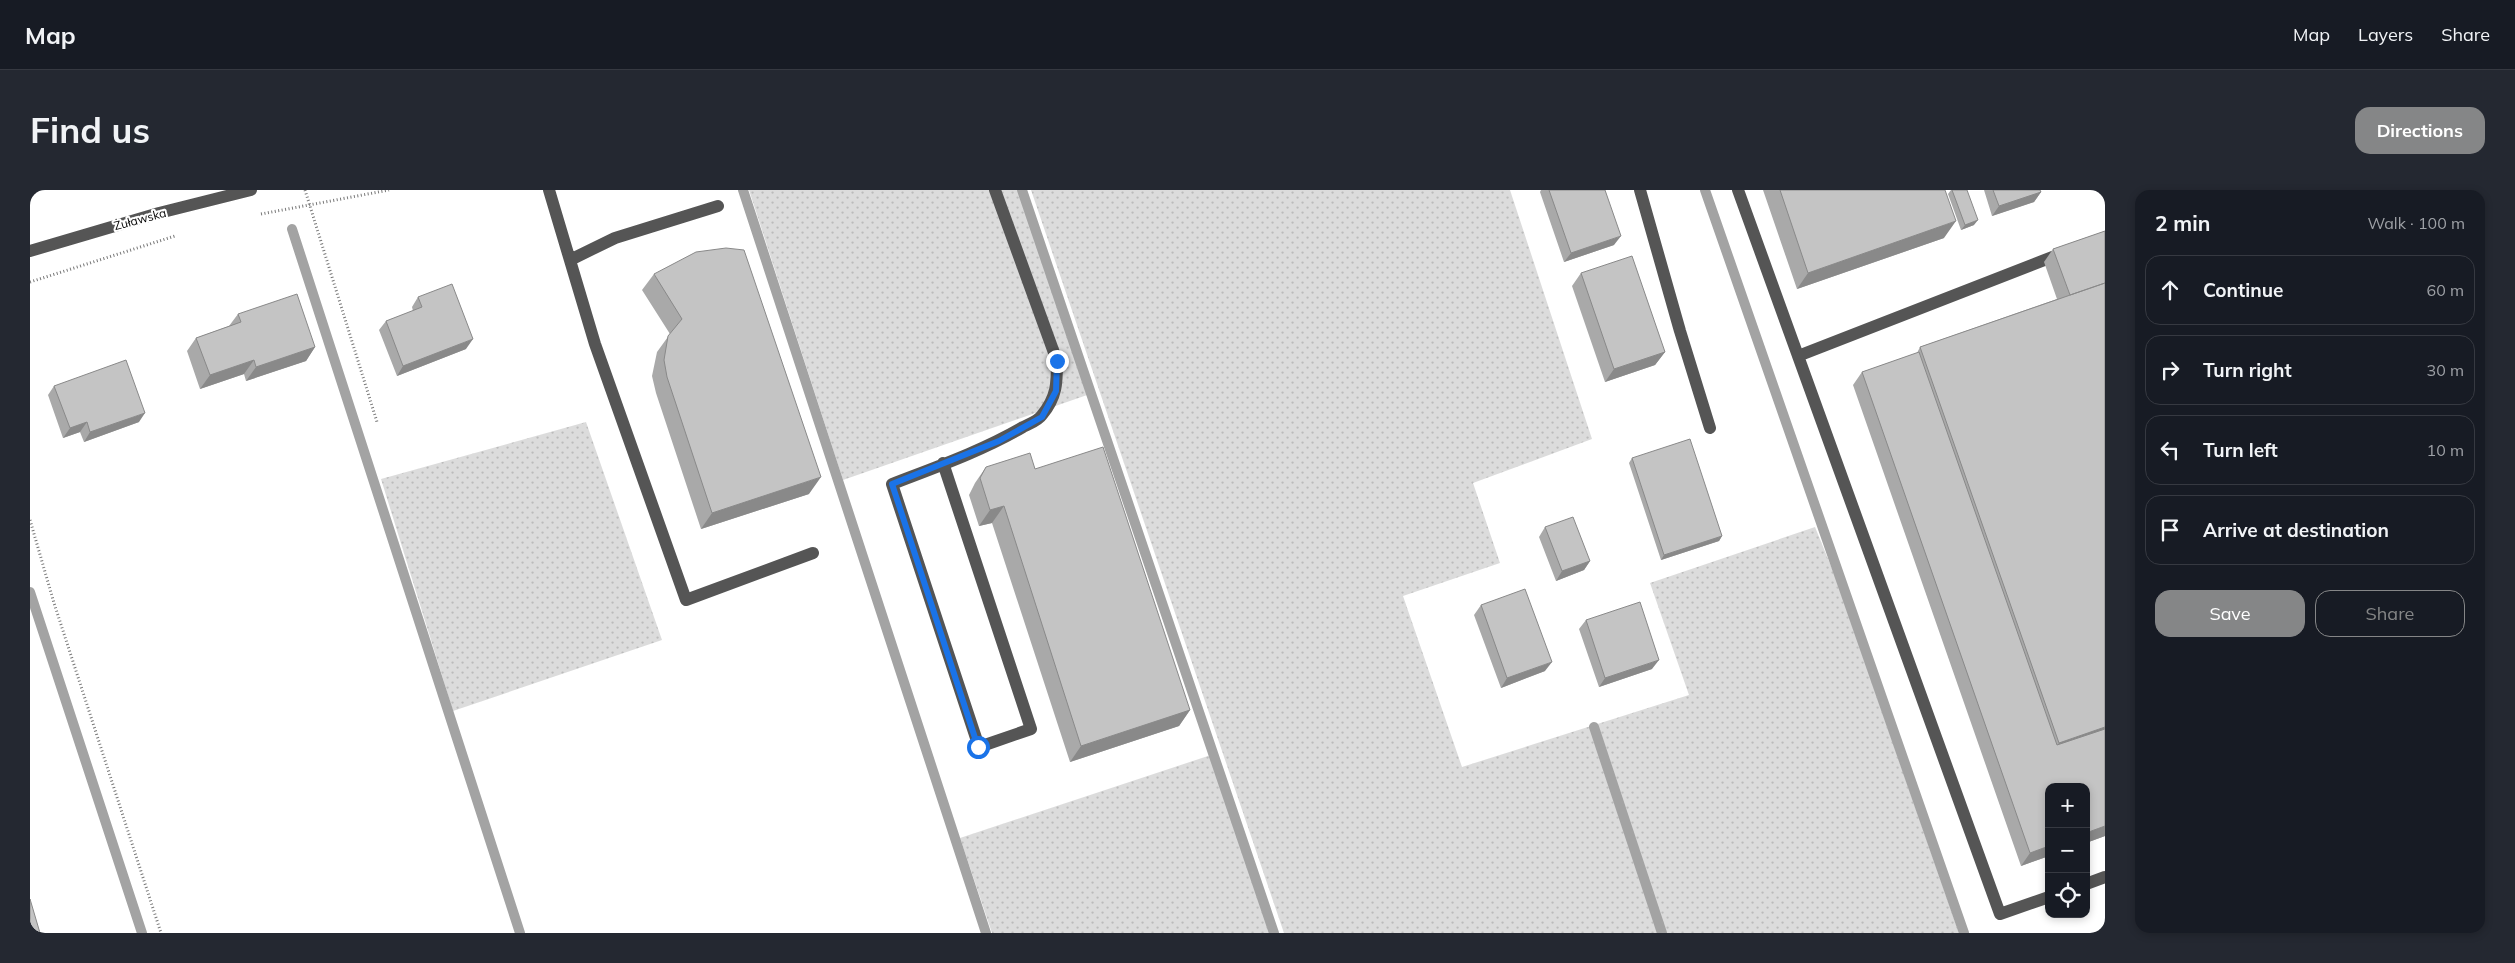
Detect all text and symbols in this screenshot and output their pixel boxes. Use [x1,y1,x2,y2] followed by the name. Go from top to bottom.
[25,20,76,50] text: Map
[2293,23,2330,46] text: Map
[2358,23,2413,46] text: Layers
[2441,23,2490,46] text: Share
[2355,107,2485,154] button: Directions
[30,108,150,152] text: Find us
[112,205,168,233] street label: Żuławska
[2155,210,2210,236] text: 2 min
[2367,213,2465,233] text: Walk · 100 m
[2156,276,2184,304] icon: ahead
[2203,278,2283,302] text: Continue
[2427,280,2464,300] text: 60 m
[1046,350,1069,373] route end
[2156,356,2184,384] icon: right
[2203,358,2292,382] text: Turn right
[2427,360,2464,380] text: 30 m
[2156,436,2184,464] icon: left
[2203,438,2278,462] text: Turn left
[2427,440,2464,460] text: 10 m
[2156,516,2184,544] icon: arrive
[2203,518,2389,542] text: Arrive at destination
[2155,590,2305,637] button: Save
[2315,590,2465,637] button: Share
[967,736,990,759] route start
[2045,783,2090,918] map controls
[2045,783,2090,828] button: +
[2045,828,2090,873] button: −
[2045,873,2090,918] button: locate

